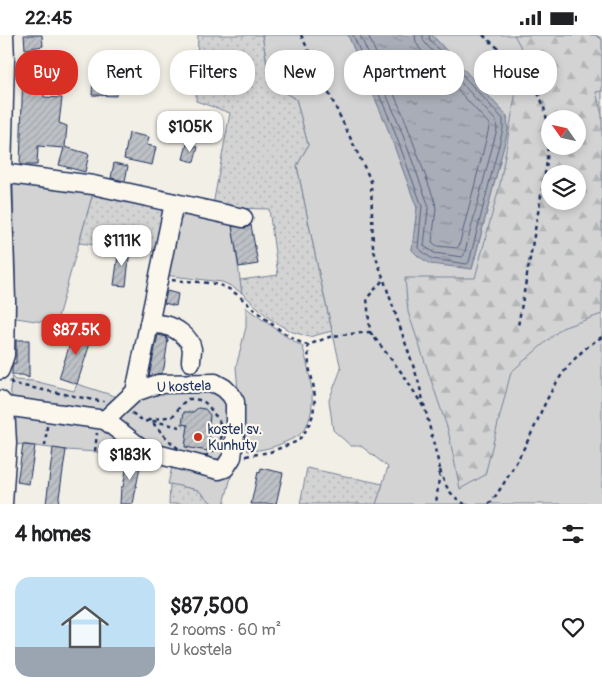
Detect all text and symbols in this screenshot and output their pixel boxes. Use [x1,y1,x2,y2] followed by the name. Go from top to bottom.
[25,6,73,30] text: 22:45
[15,50,78,95] chip: Buy
[88,50,160,95] chip: Rent
[170,50,255,95] chip: Filters
[265,50,334,95] chip: New
[344,50,464,95] chip: Apartment
[474,50,557,95] chip: House
[541,110,586,155] north arrow
[541,110,586,210] map controls
[155,111,225,153] pin: $105K
[168,117,212,137] text: $105K
[541,165,586,210] button: layers
[87,225,157,267] pin: $111K
[103,231,141,251] text: $111K
[35,313,117,356] pin: $87.5K
[52,320,100,340] text: $87.5K
[157,377,211,396] street label: U kostela
[208,421,262,454] place label: kostel sv. Kunhuty
[192,431,204,443] marker: kostel sv. Kunhuty
[95,439,165,481] pin: $183K
[109,445,151,465] text: $183K
[559,520,587,548] icon: filters
[15,521,91,548] text: 4 homes
[170,593,248,620] text: $87,500
[55,597,115,657] icon: home
[559,613,587,641] icon: heart
[170,620,281,640] text: 2 rooms · 60 m²
[170,640,232,660] text: U kostela

